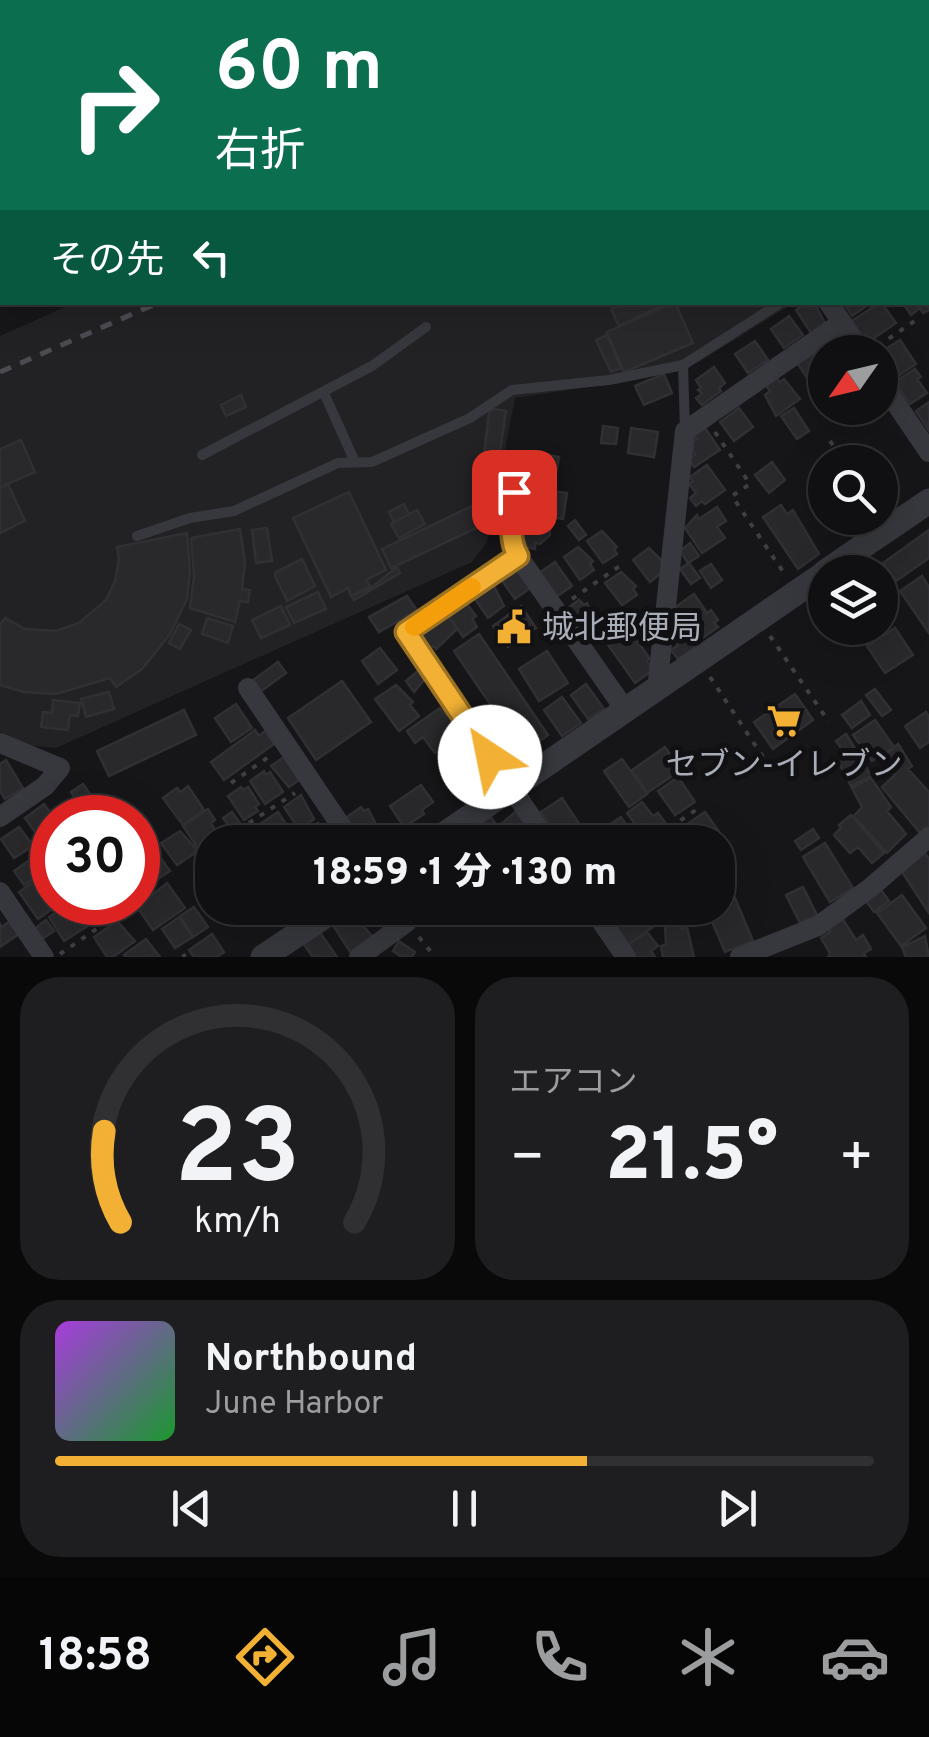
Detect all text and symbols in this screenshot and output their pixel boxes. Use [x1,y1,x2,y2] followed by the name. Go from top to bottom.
[215,26,383,115] text: 60 m
[50,40,180,170] icon: right
[215,125,305,182] text: 右折
[184,230,239,285] icon: left
[50,238,164,287] text: その先
[808,335,898,425] north arrow
[808,335,898,645] map controls
[808,445,898,535] button: search
[472,450,557,535] pin
[487,465,542,520] icon: arrive
[808,555,898,645] button: layers
[495,608,533,646] public building icon: 城北郵便局
[542,610,702,650] place label: 城北郵便局
[765,702,803,740] supermarket icon: セブン-イレブン
[438,705,542,809] position arrow
[666,747,902,787] place label: セブン-イレブン
[30,795,160,925] speed limit sign: 30
[313,850,617,899] text: 18:59 · 1 分 · 130 m
[510,1064,638,1104] text: エアコン
[174,1088,300,1220] text: 23
[605,1112,778,1207] text: 21.5°
[510,1125,545,1195] text: −
[839,1125,874,1195] text: +
[194,1200,281,1246] text: km/h
[205,1336,417,1385] text: Northbound
[205,1385,384,1425] text: June Harbor
[164,1481,219,1536] icon: previous
[437,1481,492,1536] icon: pause
[710,1481,765,1536] icon: next
[230,1622,300,1692] icon: directions
[377,1622,447,1692] icon: music
[525,1622,595,1692] icon: phone
[673,1622,743,1692] icon: climate
[820,1622,890,1692] icon: car
[39,1629,152,1686] text: 18:58

